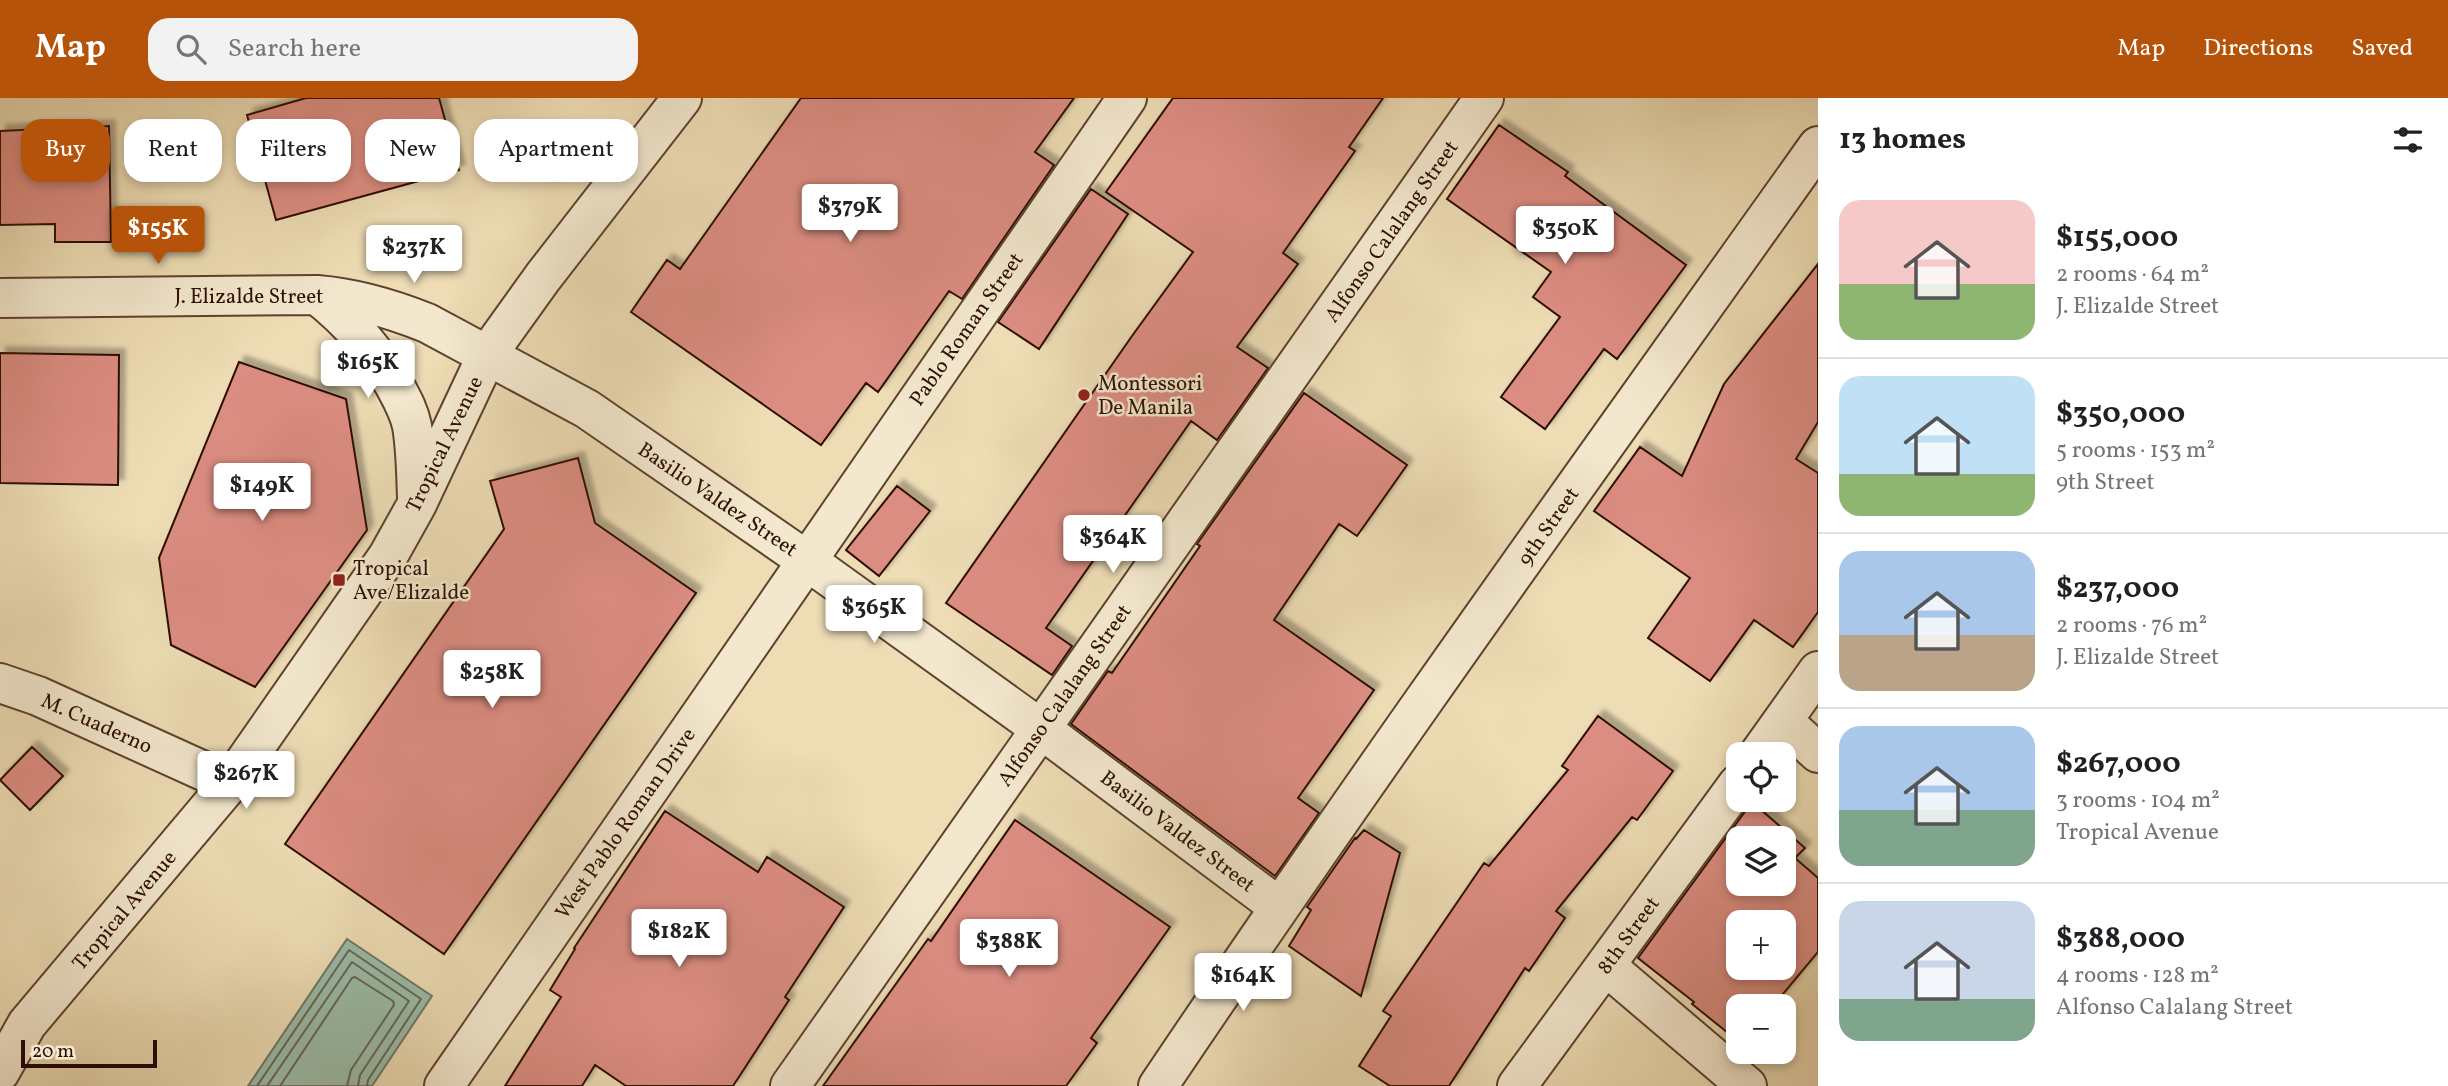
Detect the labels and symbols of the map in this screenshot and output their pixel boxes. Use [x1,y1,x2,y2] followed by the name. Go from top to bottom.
[1318,135,1466,329] street label: Alfonso Calalang Street
[801,184,899,244] pin: $379K
[109,206,207,266] pin: $155K
[1516,206,1614,266] pin: $350K
[365,226,463,285] pin: $237K
[903,247,1031,413] street label: Pablo Roman Street
[175,283,323,312] street label: J. Elizalde Street
[319,341,417,400] pin: $165K
[1098,370,1202,423] place label: Montessori De Manila
[400,371,491,518] street label: Tropical Avenue
[1076,387,1092,403] marker: Montessori De Manila
[632,436,803,565] street label: Basilio Valdez Street
[213,464,311,523] pin: $149K
[1512,482,1587,572] street label: 9th Street
[1064,516,1162,575] pin: $364K
[353,555,469,608] place label: Tropical Ave/Elizalde
[331,572,347,588] marker: Tropical Ave/Elizalde
[825,586,923,645] pin: $365K
[991,599,1139,793] street label: Alfonso Calalang Street
[443,650,541,710] pin: $258K
[36,687,157,762] street label: M. Cuaderno
[549,722,703,925] street label: West Pablo Roman Drive
[197,752,295,811] pin: $267K
[1094,764,1261,900] street label: Basilio Valdez Street
[66,845,184,977] street label: Tropical Avenue
[1591,891,1667,981] street label: 8th Street
[630,910,728,969] pin: $182K
[960,920,1058,979] pin: $388K
[1194,954,1292,1013] pin: $164K
[21,1037,158,1069] scale bar

